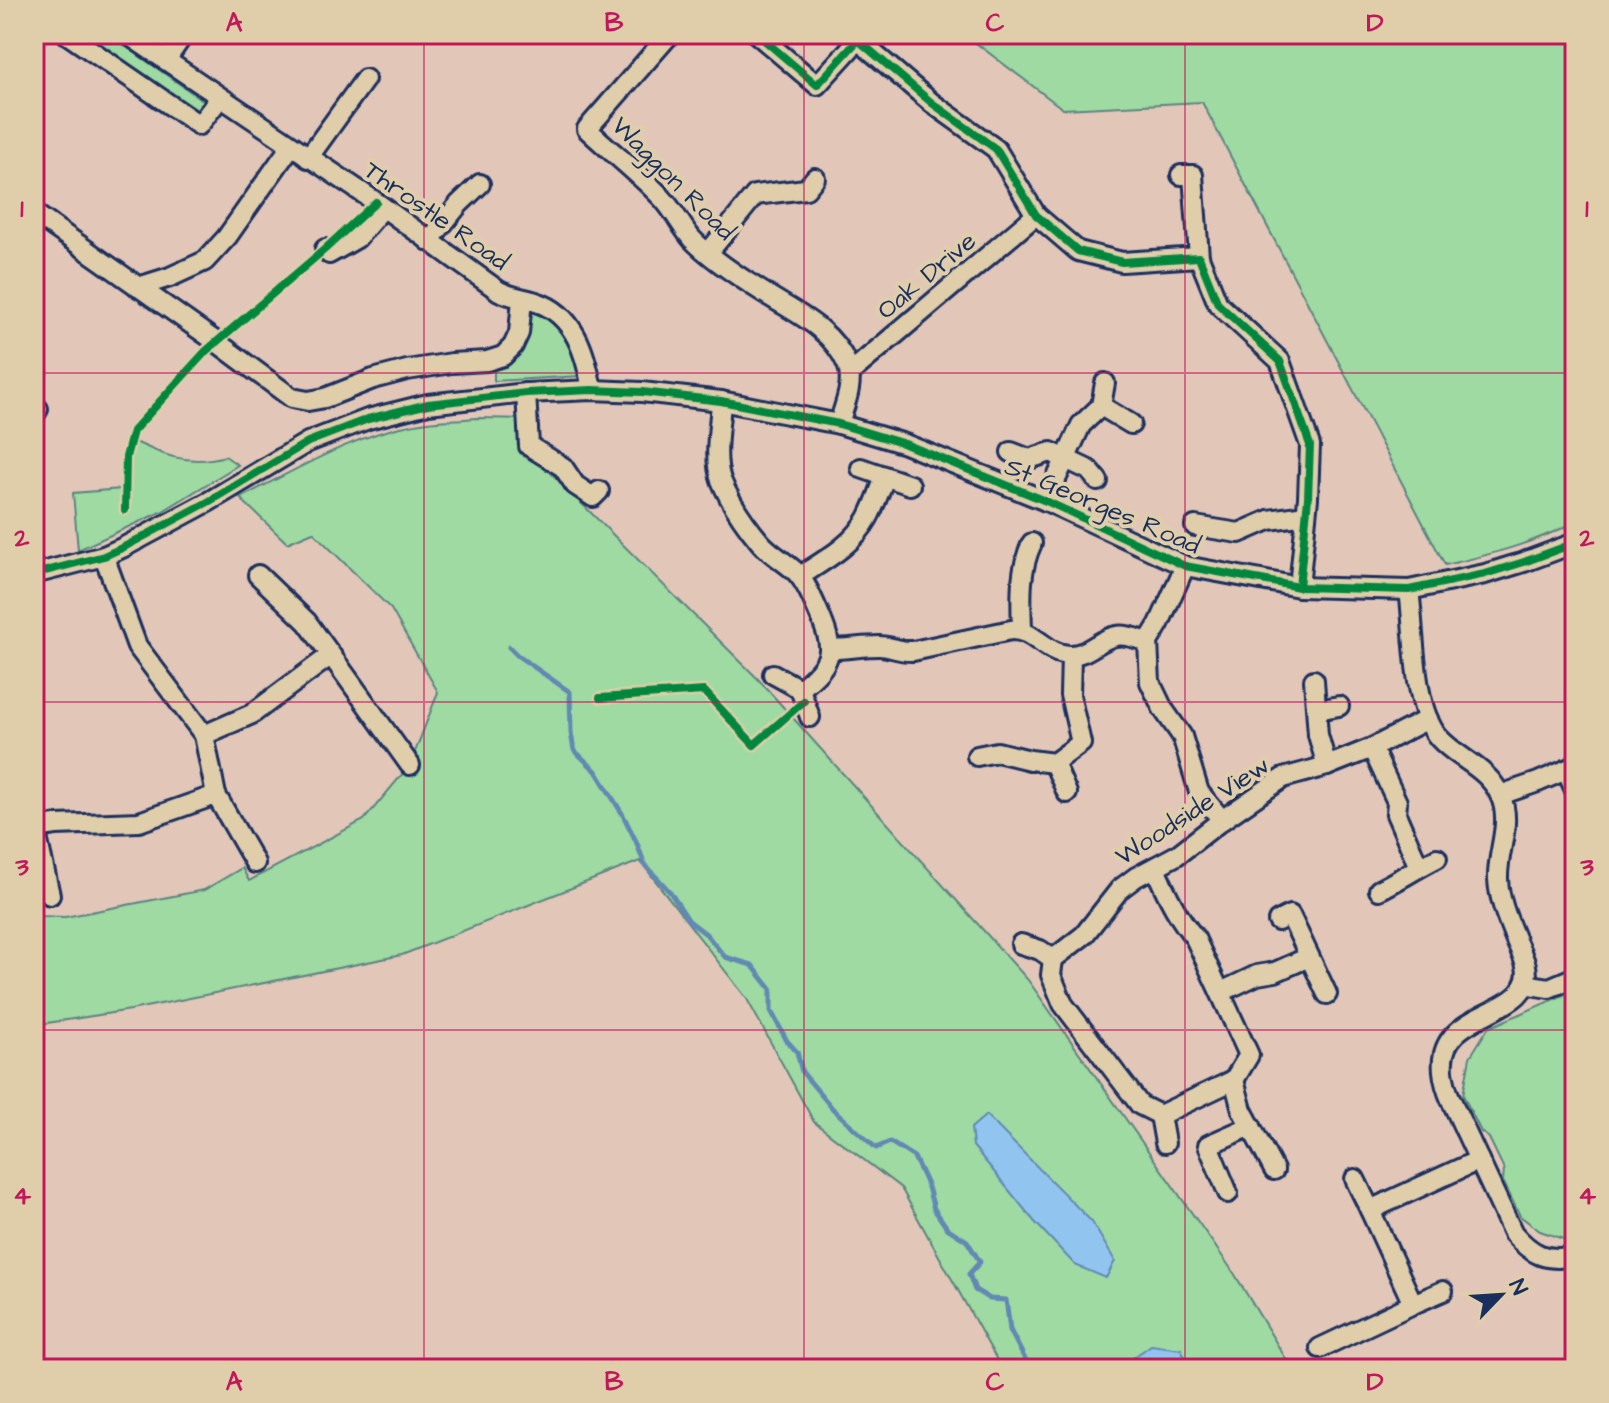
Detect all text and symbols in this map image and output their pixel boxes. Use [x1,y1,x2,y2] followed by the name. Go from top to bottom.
[226,5,243,41] text: A
[605,5,624,41] text: B
[986,5,1005,41] text: C
[1367,5,1384,41] text: D
[602,109,743,250] street label: Waggon Road
[357,152,516,279] street label: Throstle Road
[20,191,24,227] text: 1
[1585,191,1589,227] text: 1
[869,224,984,328] street label: Oak Drive
[998,448,1206,565] street label: St Georges Road
[14,520,30,556] text: 2
[1579,520,1595,556] text: 2
[1108,747,1277,874] street label: Woodside View
[14,849,29,885] text: 3
[1579,849,1594,885] text: 3
[13,1178,31,1214] text: 4
[1578,1178,1596,1214] text: 4
[1461,1255,1541,1335] north arrow
[1501,1274,1535,1300] text: N
[226,1364,243,1400] text: A
[605,1364,624,1400] text: B
[986,1364,1005,1400] text: C
[1367,1364,1384,1400] text: D

